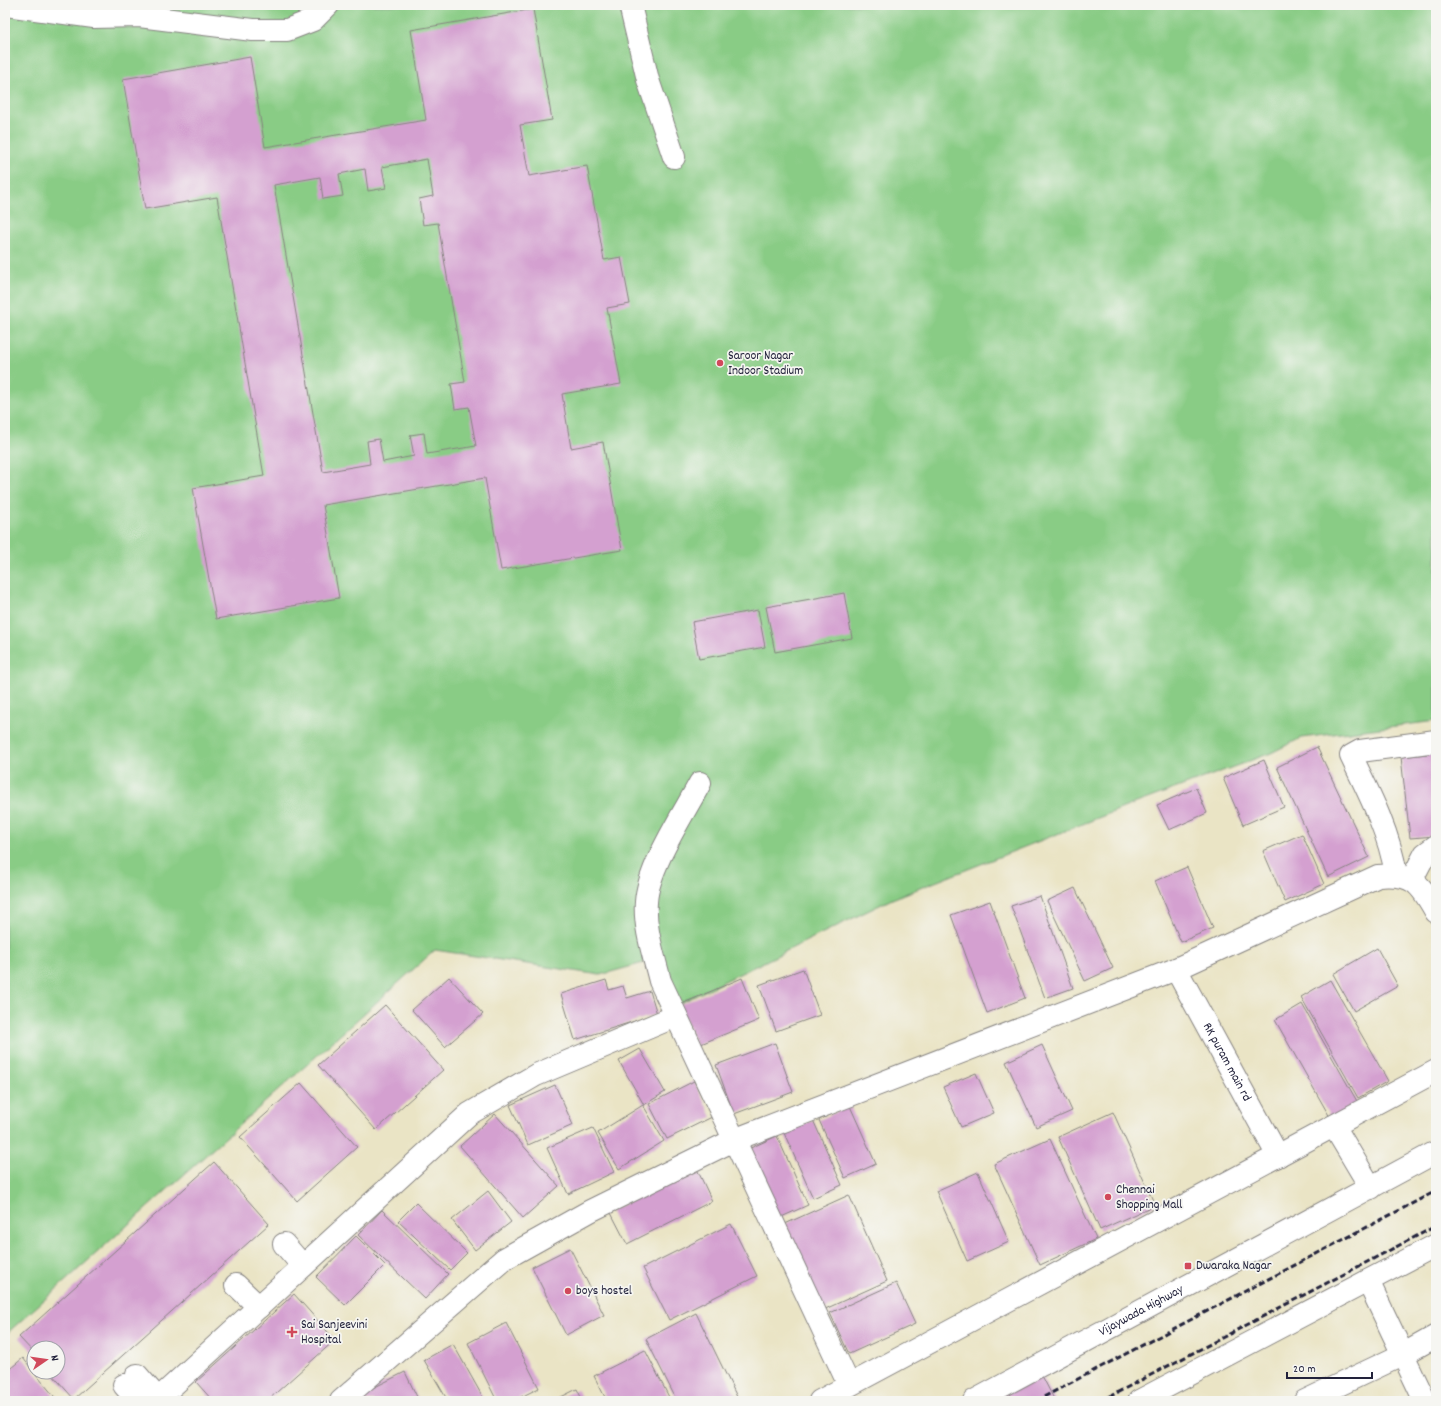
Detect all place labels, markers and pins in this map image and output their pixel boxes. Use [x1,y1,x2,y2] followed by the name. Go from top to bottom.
[728,347,803,381] place label: Saroor Nagar Indoor Stadium
[715,358,725,368] marker: Saroor Nagar Indoor Stadium
[1116,1181,1182,1215] place label: Chennai Shopping Mall
[1103,1192,1113,1202] marker: Chennai Shopping Mall
[1196,1257,1272,1276] place label: Dwaraka Nagar
[1183,1261,1193,1271] marker: Dwaraka Nagar
[576,1282,632,1301] place label: boys hostel
[563,1286,573,1296] marker: boys hostel
[301,1316,368,1350] place label: Sai Sanjeevini Hospital
[286,1326,298,1338] marker: Sai Sanjeevini Hospital

